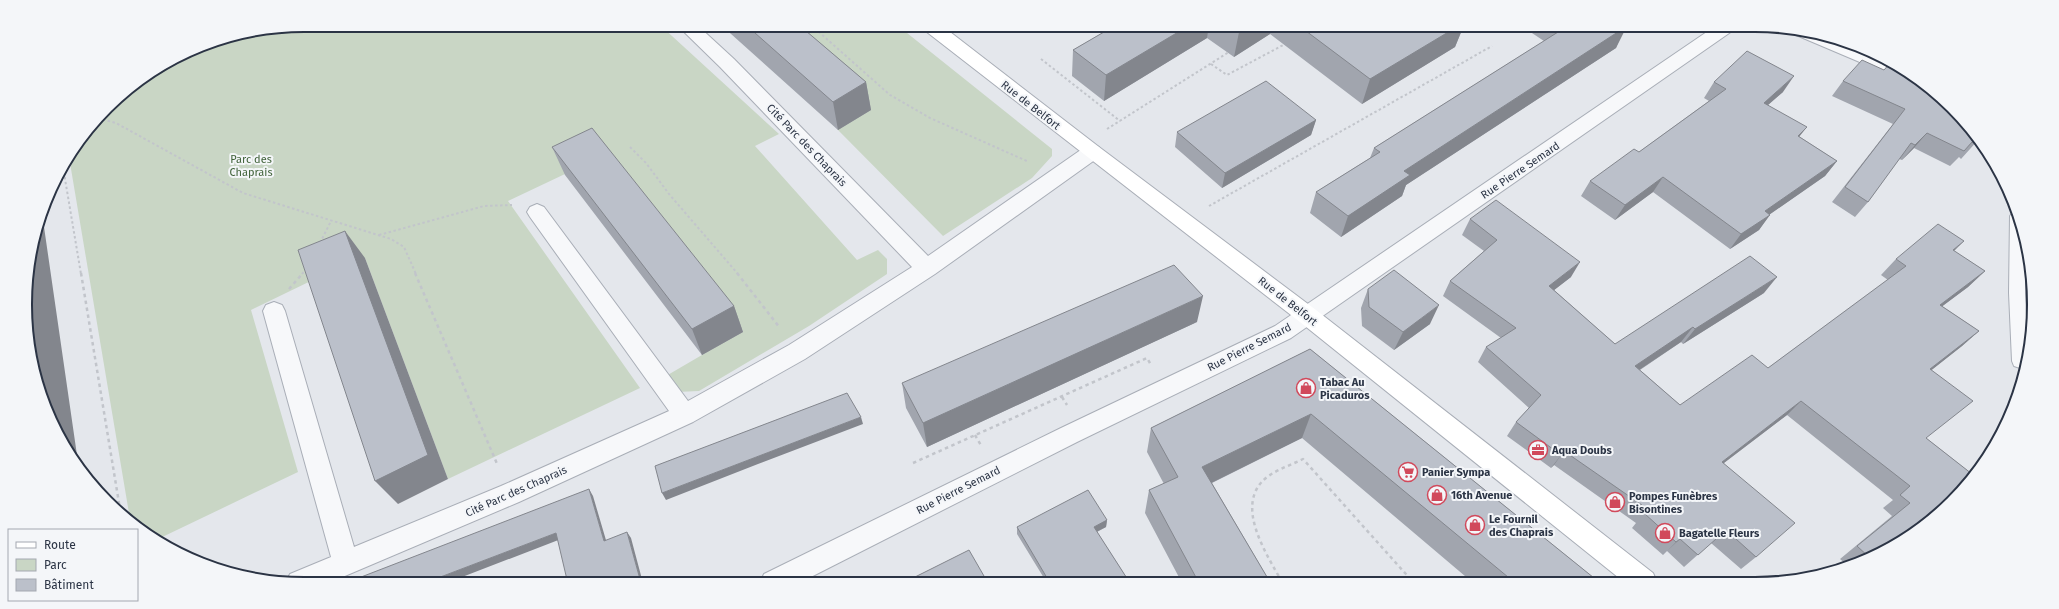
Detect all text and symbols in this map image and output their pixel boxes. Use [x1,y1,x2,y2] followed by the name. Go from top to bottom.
[998,78,1063,133] street label: Rue de Belfort
[764,101,849,189] street label: Cité Parc des Chaprais
[1478,139,1562,202] street label: Rue Pierre Semard
[229,153,273,179] park label: Parc des Chaprais
[1255,274,1320,329] street label: Rue de Belfort
[1205,321,1293,374] street label: Rue Pierre Semard
[1320,376,1370,402] place label: Tabac Au Picaduros
[1295,377,1317,399] shop icon: Tabac Au Picaduros
[1527,439,1549,461] office icon: Aqua Doubs
[1551,444,1612,457] place label: Aqua Doubs
[1397,461,1419,483] supermarket icon: Panier Sympa
[464,463,569,520] street label: Cité Parc des Chaprais
[914,464,1002,517] street label: Rue Pierre Semard
[1422,466,1490,479] place label: Panier Sympa
[1426,484,1448,506] shop icon: 16th Avenue
[1451,489,1512,502] place label: 16th Avenue
[1629,490,1718,516] place label: Pompes Funèbres Bisontines
[1604,491,1626,513] shop icon: Pompes Funèbres Bisontines
[1489,513,1554,539] place label: Le Fournil des Chaprais
[1464,514,1486,536] shop icon: Le Fournil des Chaprais
[1654,522,1676,544] shop icon: Bagatelle Fleurs
[1679,527,1760,540] place label: Bagatelle Fleurs
[8,529,138,601] legend
[44,538,76,552] text: Route
[44,558,67,572] text: Parc
[44,578,94,592] text: Bâtiment

